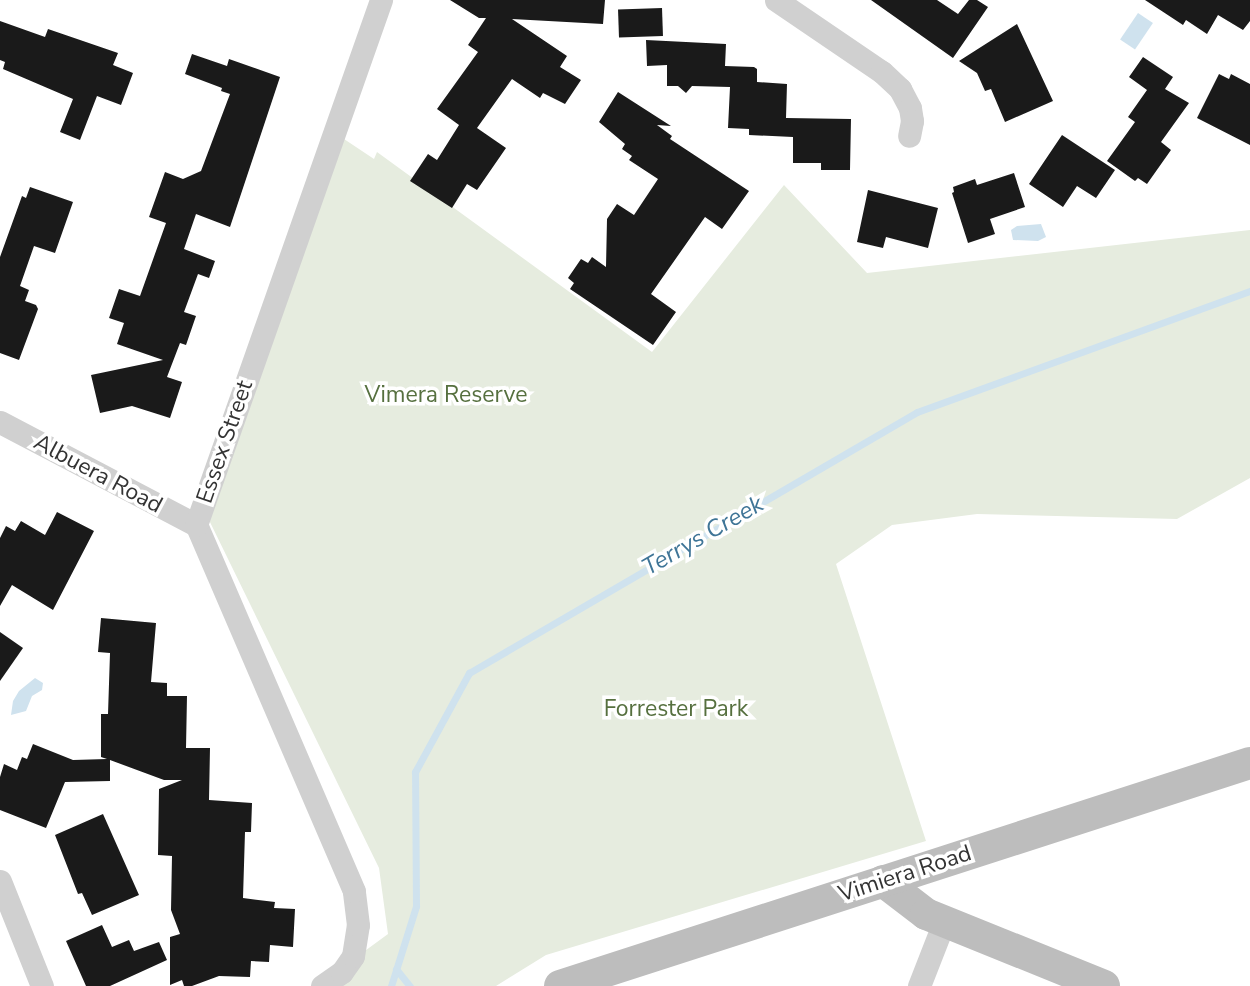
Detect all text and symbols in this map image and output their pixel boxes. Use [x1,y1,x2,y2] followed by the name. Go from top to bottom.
[191,377,259,507] street label: Essex Street
[365,381,527,409] park label: Vimera Reserve
[29,429,167,519] street label: Albuera Road
[637,490,769,582] water label: Terrys Creek
[604,695,748,723] park label: Forrester Park
[835,840,975,908] street label: Vimiera Road

